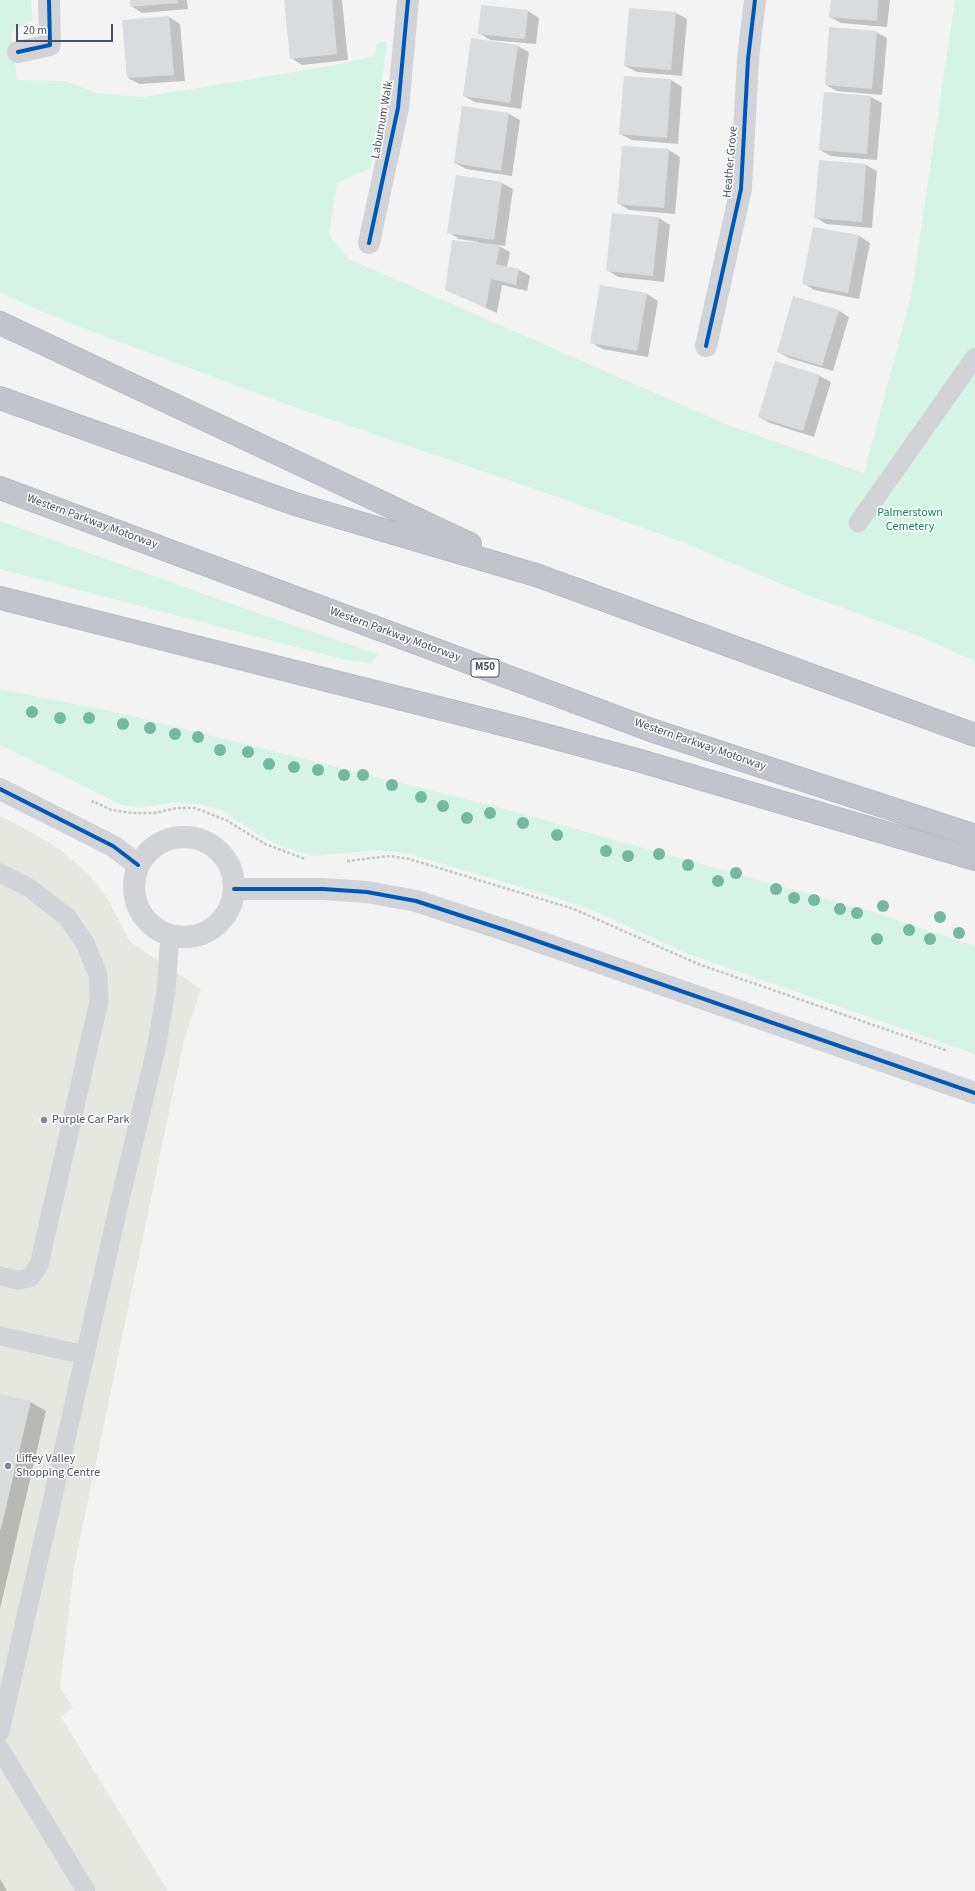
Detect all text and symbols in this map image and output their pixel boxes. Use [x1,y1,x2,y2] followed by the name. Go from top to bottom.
[18,16,115,42] scale bar
[23,22,47,39] text: 20 m
[369,80,397,160] street label: Laburnum Walk
[721,126,741,198] street label: Heather Grove
[25,492,159,552] street label: Western Parkway Motorway
[877,506,943,534] park label: Palmerstown Cemetery
[328,605,462,665] street label: Western Parkway Motorway
[471,659,499,677] road number: M50
[632,716,768,774] street label: Western Parkway Motorway
[52,1113,129,1127] place label: Purple Car Park
[39,1115,49,1125] marker: Purple Car Park
[16,1452,100,1480] place label: Liffey Valley Shopping Centre
[3,1461,13,1471] marker: Liffey Valley Shopping Centre

